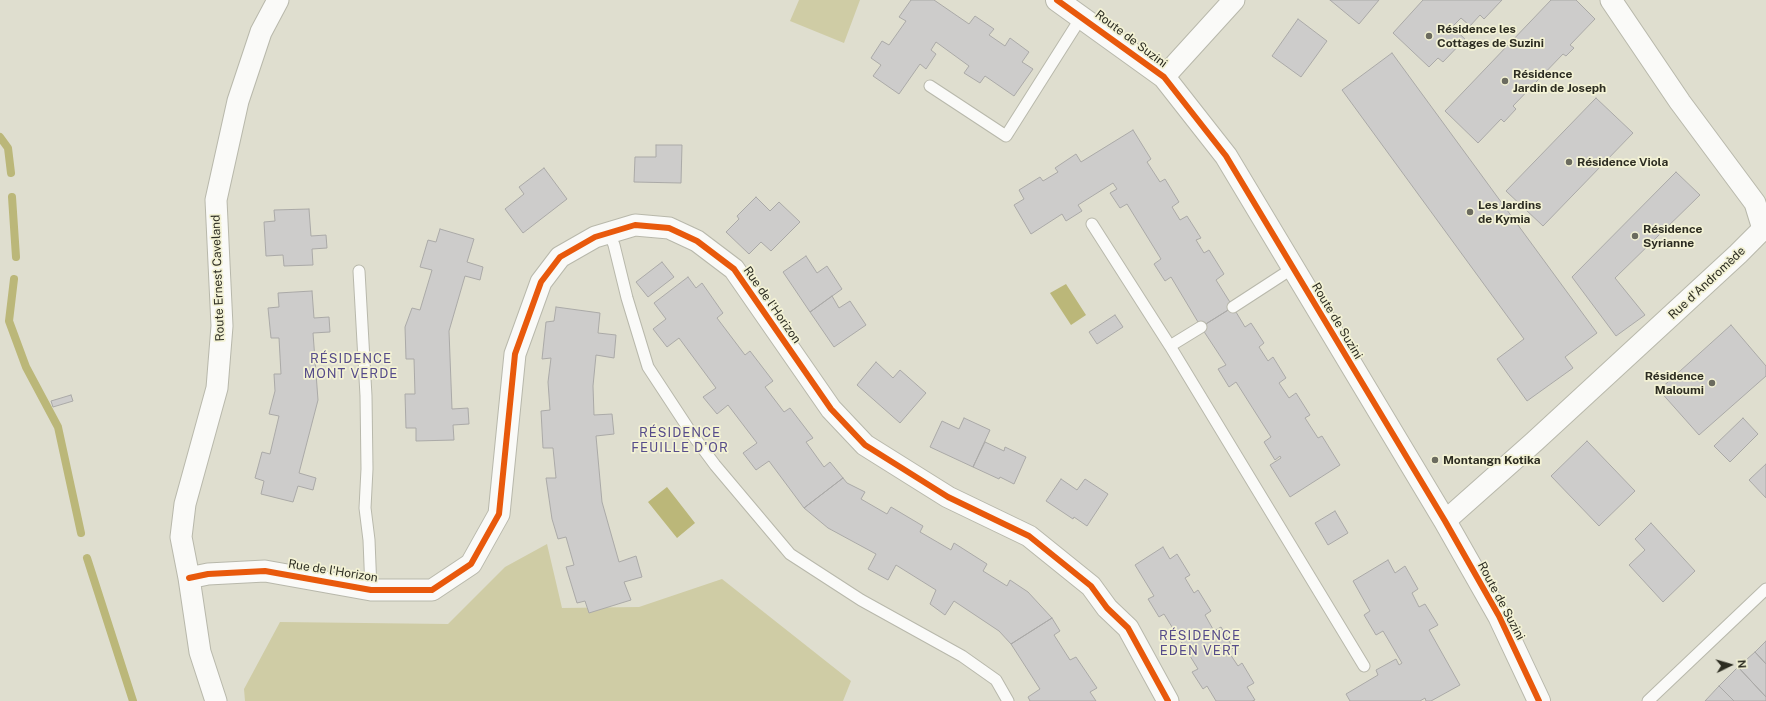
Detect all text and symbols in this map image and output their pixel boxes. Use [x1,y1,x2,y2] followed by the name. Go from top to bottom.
[1092,7,1170,71] street label: Route de Suzini
[1437,22,1544,50] place label: Résidence les Cottages de Suzini
[1424,31,1434,41] marker: Résidence les Cottages de Suzini
[1513,67,1606,95] place label: Résidence Jardin de Joseph
[1500,76,1510,86] marker: Résidence Jardin de Joseph
[1577,155,1668,169] place label: Résidence Viola
[1564,157,1574,167] marker: Résidence Viola
[1478,198,1541,226] place label: Les Jardins de Kymia
[1465,207,1475,217] marker: Les Jardins de Kymia
[209,214,227,342] street label: Route Ernest Caveland
[1643,222,1702,250] place label: Résidence Syrianne
[1630,231,1640,241] marker: Résidence Syrianne
[1666,244,1748,322] street label: Rue d'Andromède
[740,264,804,346] street label: Rue de l'Horizon
[1309,280,1365,362] street label: Route de Suzini
[304,351,398,382] district label: RÉSIDENCE MONT VERDE
[1645,369,1704,397] place label: Résidence Maloumi
[1707,378,1717,388] marker: Résidence Maloumi
[631,425,729,456] district label: RÉSIDENCE FEUILLE D'OR
[1443,453,1541,467] place label: Montangn Kotika
[1430,455,1440,465] marker: Montangn Kotika
[287,557,379,585] street label: Rue de l'Horizon
[1474,559,1528,643] street label: Route de Suzini
[1159,628,1241,659] district label: RÉSIDENCE EDEN VERT
[1710,645,1750,685] north arrow
[1736,659,1748,669] text: N

